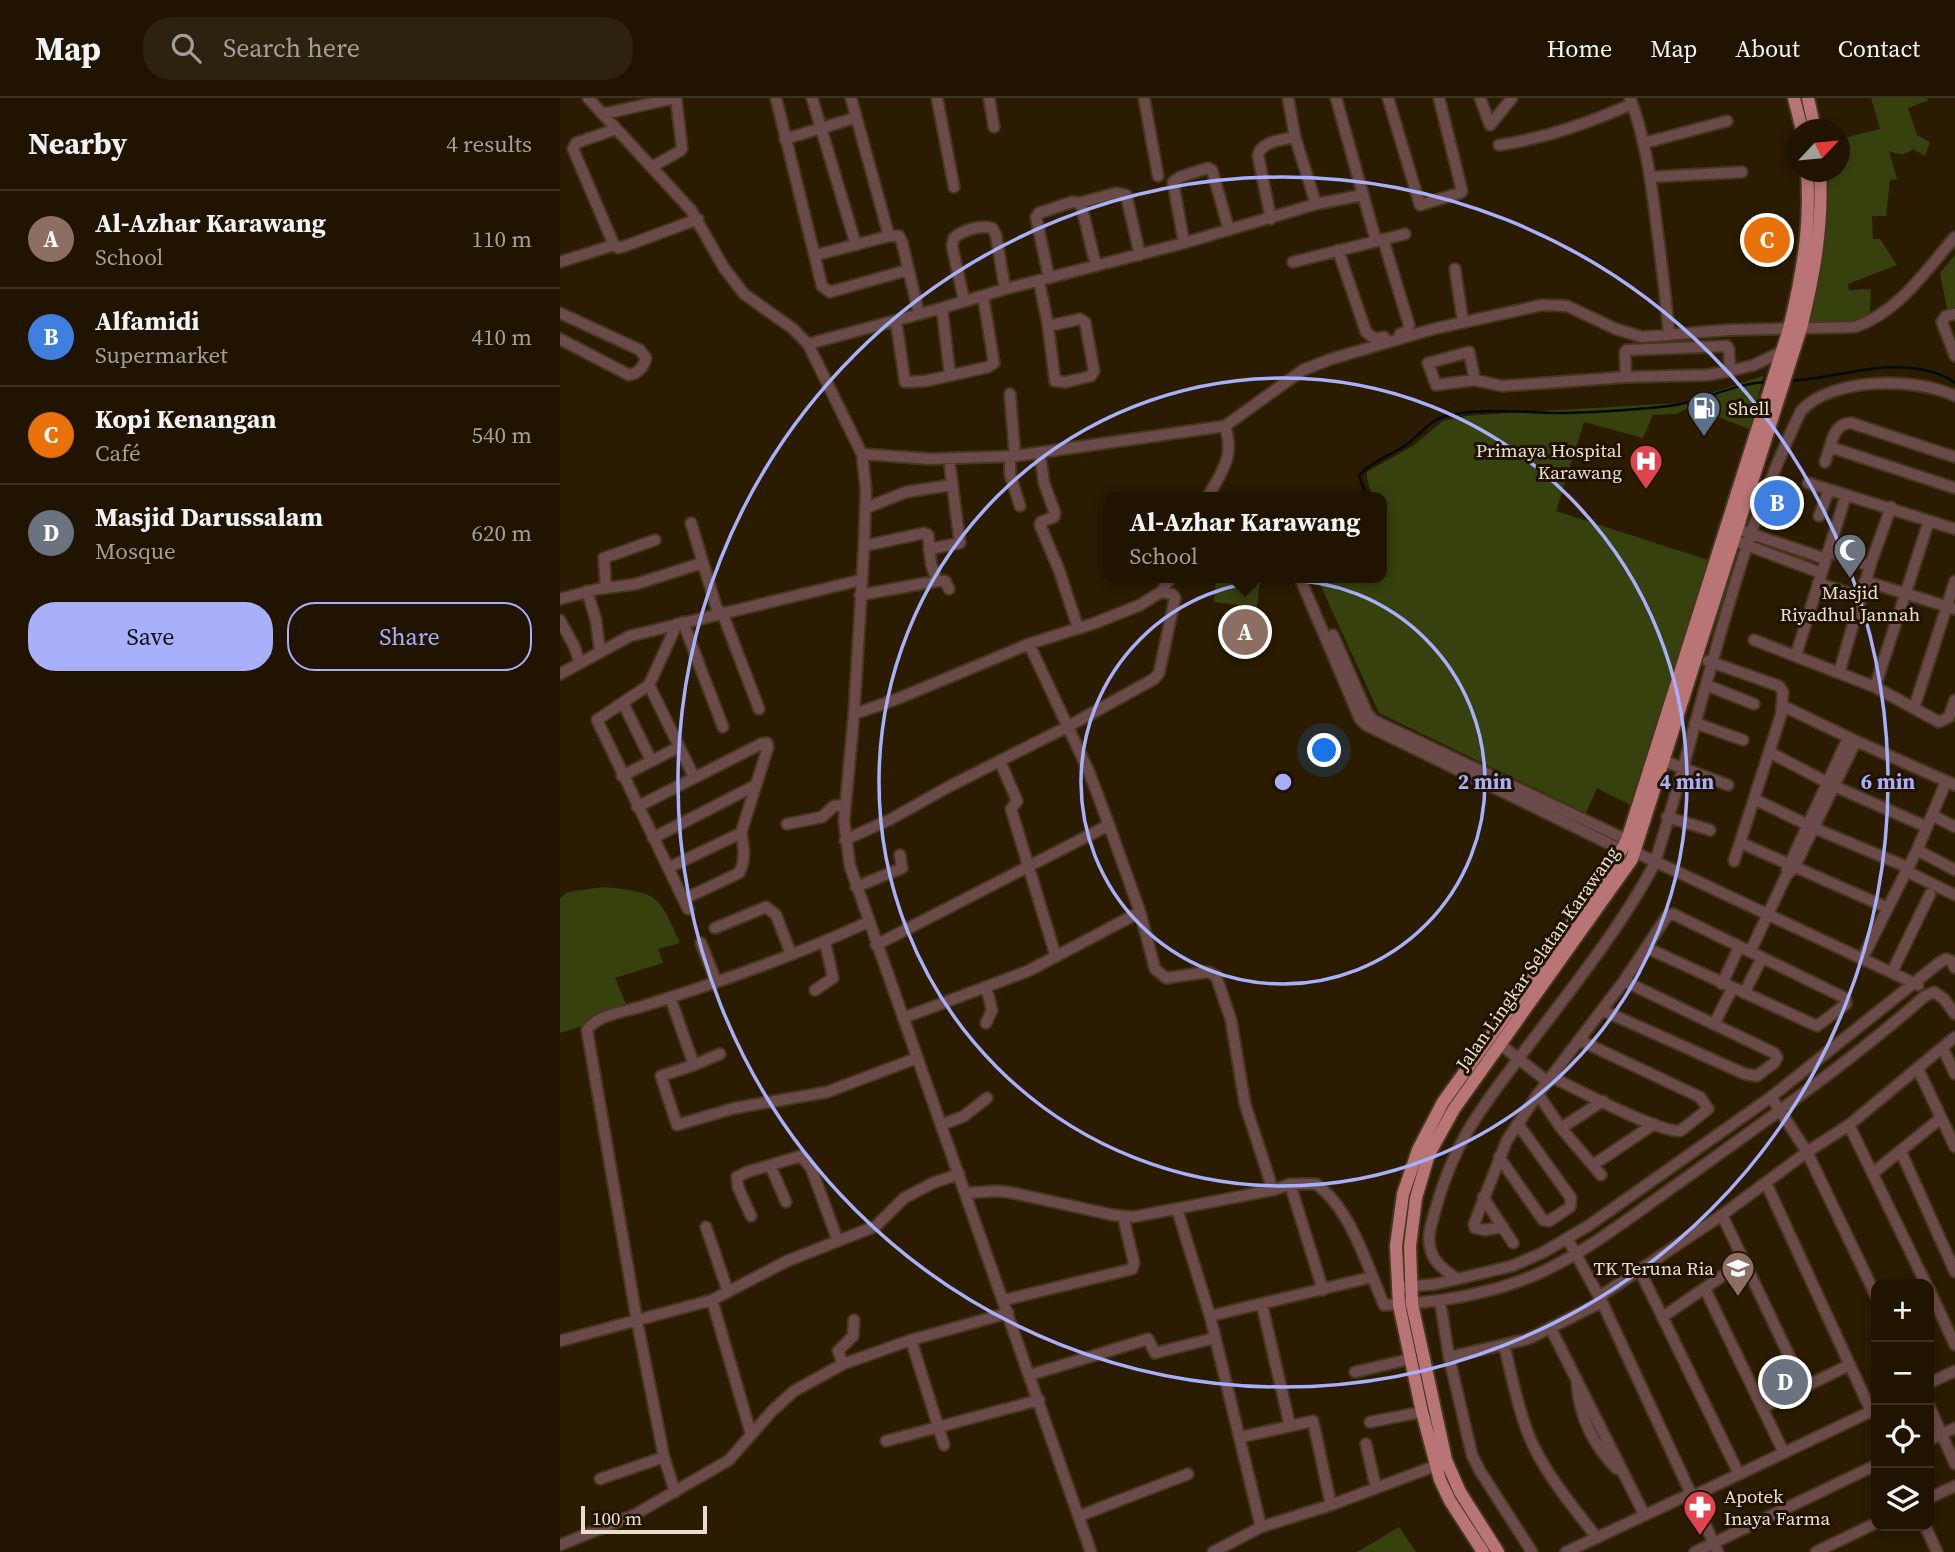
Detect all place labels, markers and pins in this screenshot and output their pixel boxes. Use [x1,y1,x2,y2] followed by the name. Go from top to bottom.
[1744,214,1790,266] pin: C
[1685,389,1723,438] fuel station icon: Shell
[1728,395,1770,421] place label: Shell
[1476,437,1622,485] place label: Primaya Hospital Karawang
[1627,442,1665,491] hospital icon: Primaya Hospital Karawang
[1754,477,1800,529] pin: B
[1831,531,1869,580] mosque icon: Masjid Riyadhul Jannah
[1780,579,1920,627] place label: Masjid Riyadhul Jannah
[1222,606,1268,658] pin: A
[1271,770,1295,794] centre of rings
[1719,1249,1757,1298] school or university icon: TK Teruna Ria
[1594,1255,1714,1281] place label: TK Teruna Ria
[1762,1356,1808,1408] pin: D
[1724,1483,1831,1531] place label: Apotek Inaya Farma
[1681,1488,1719,1537] pharmacy icon: Apotek Inaya Farma

